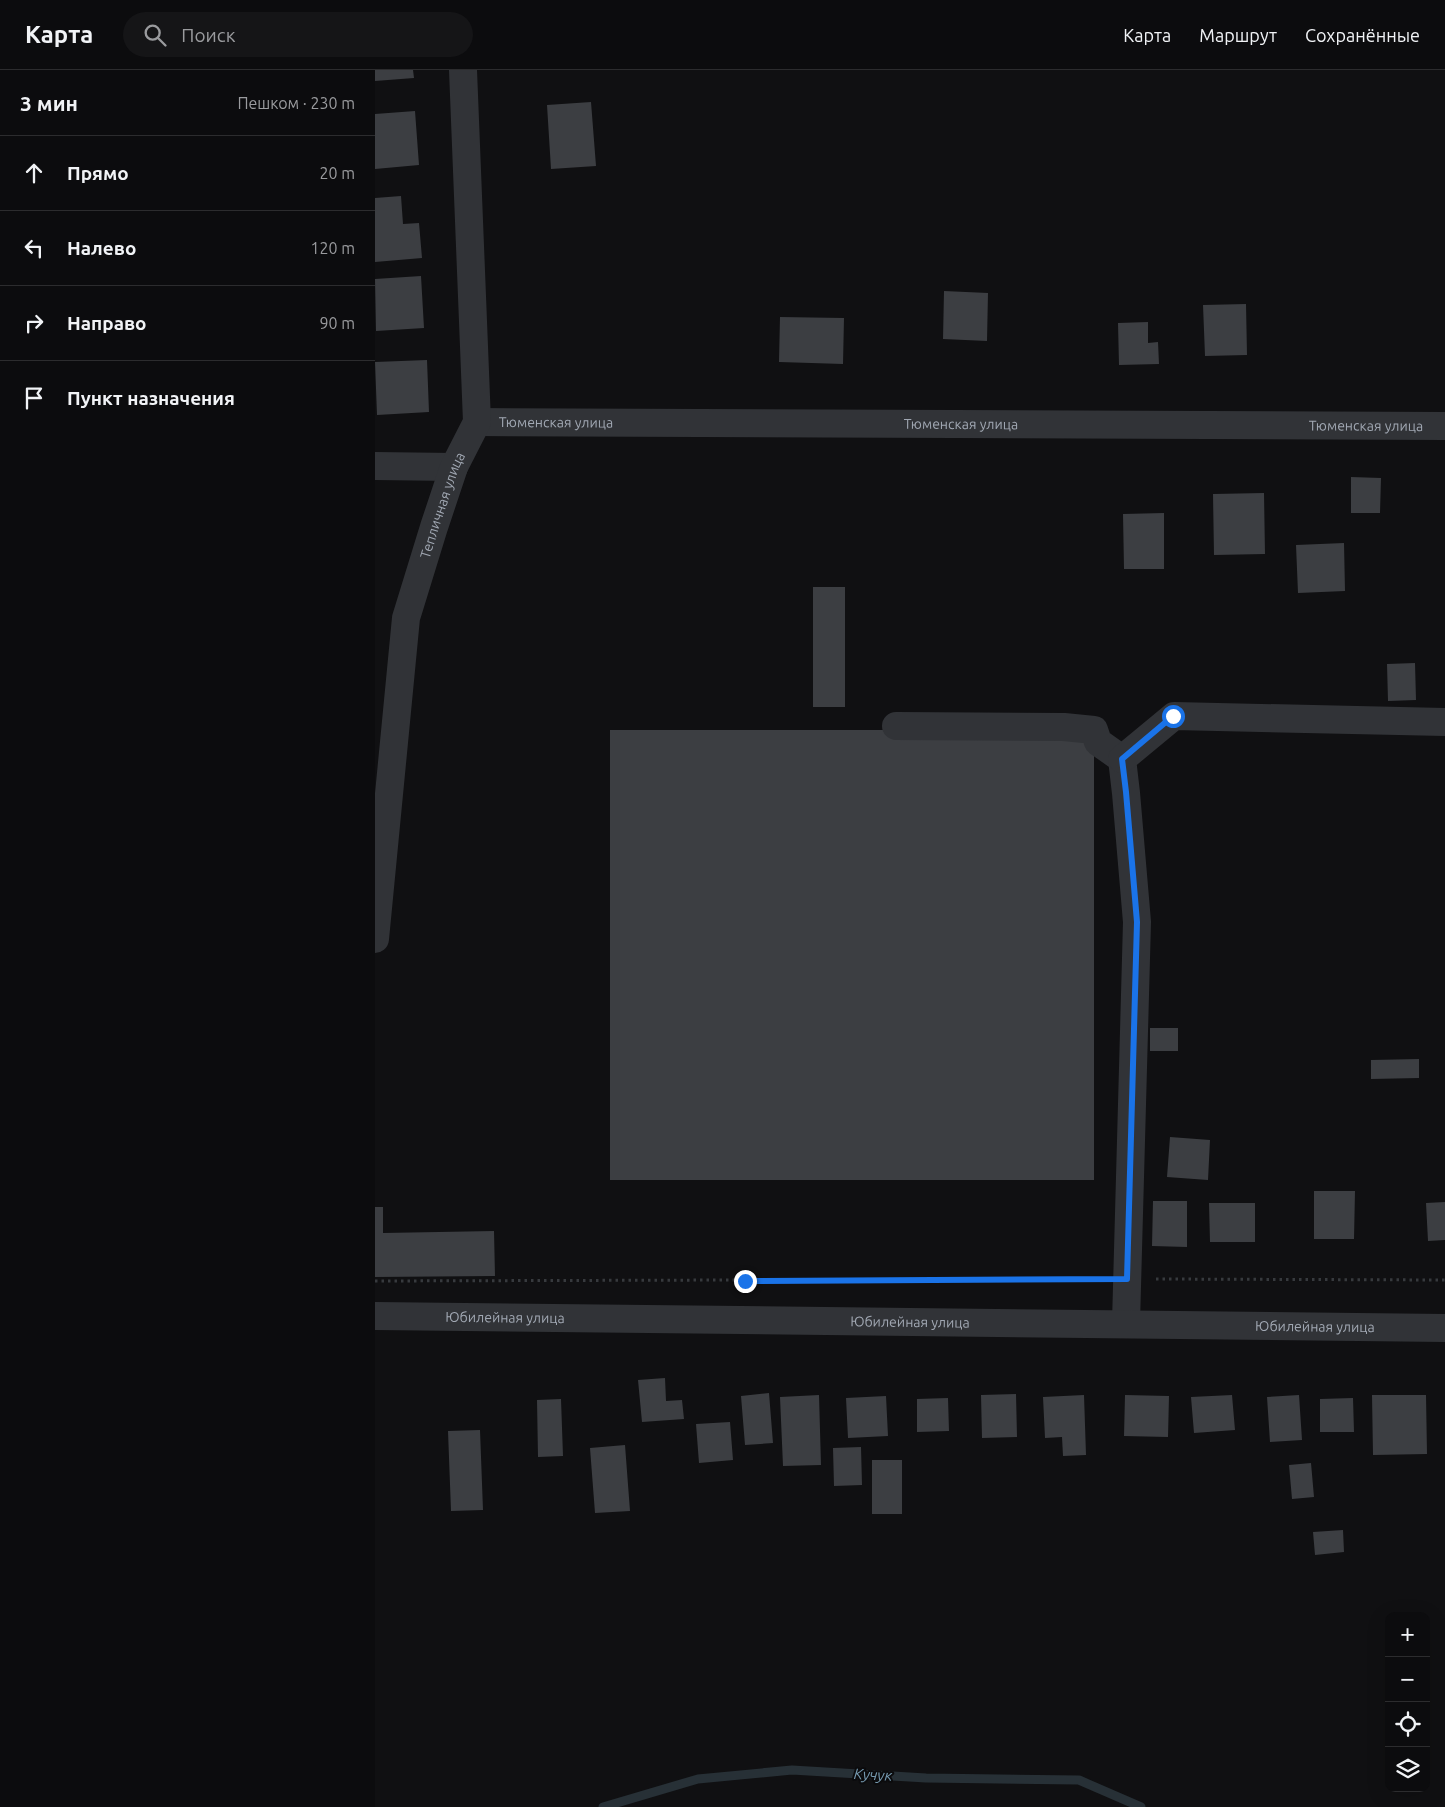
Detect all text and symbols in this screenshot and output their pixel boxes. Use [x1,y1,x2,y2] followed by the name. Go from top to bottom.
[123,12,473,57] search box
[25,21,93,48] text: Карта
[141,21,169,49] icon: search
[181,24,235,46] text: Поиск
[1123,25,1171,45] text: Карта
[1199,25,1277,45] text: Маршрут
[1305,25,1420,45] text: Сохранённые
[20,91,78,115] text: 3 мин
[237,94,355,112] text: Пешком · 230 m
[20,159,48,187] icon: ahead
[67,162,129,184] text: Прямо
[319,164,355,182] text: 20 m
[20,234,48,262] icon: left
[67,237,136,259] text: Налево
[310,239,355,257] text: 120 m
[20,309,48,337] icon: right
[67,312,147,334] text: Направо
[319,314,355,332] text: 90 m
[20,384,48,412] icon: arrive
[67,387,235,409] text: Пункт назначения
[499,414,613,431] street label: Тюменская улица
[904,416,1018,432] street label: Тюменская улица
[1309,417,1423,434] street label: Тюменская улица
[417,449,468,560] street label: Тепличная улица
[1162,705,1185,728] route start
[734,1270,757,1293] route end
[445,1309,565,1326] street label: Юбилейная улица
[850,1313,970,1331] street label: Юбилейная улица
[1255,1318,1375,1335] street label: Юбилейная улица
[1385,1612,1430,1792] map controls
[1385,1612,1430,1657] button: +
[1385,1657,1430,1702] button: −
[1385,1702,1430,1747] button: locate
[1385,1747,1430,1792] button: layers
[853,1765,893,1784] water label: Кучук

